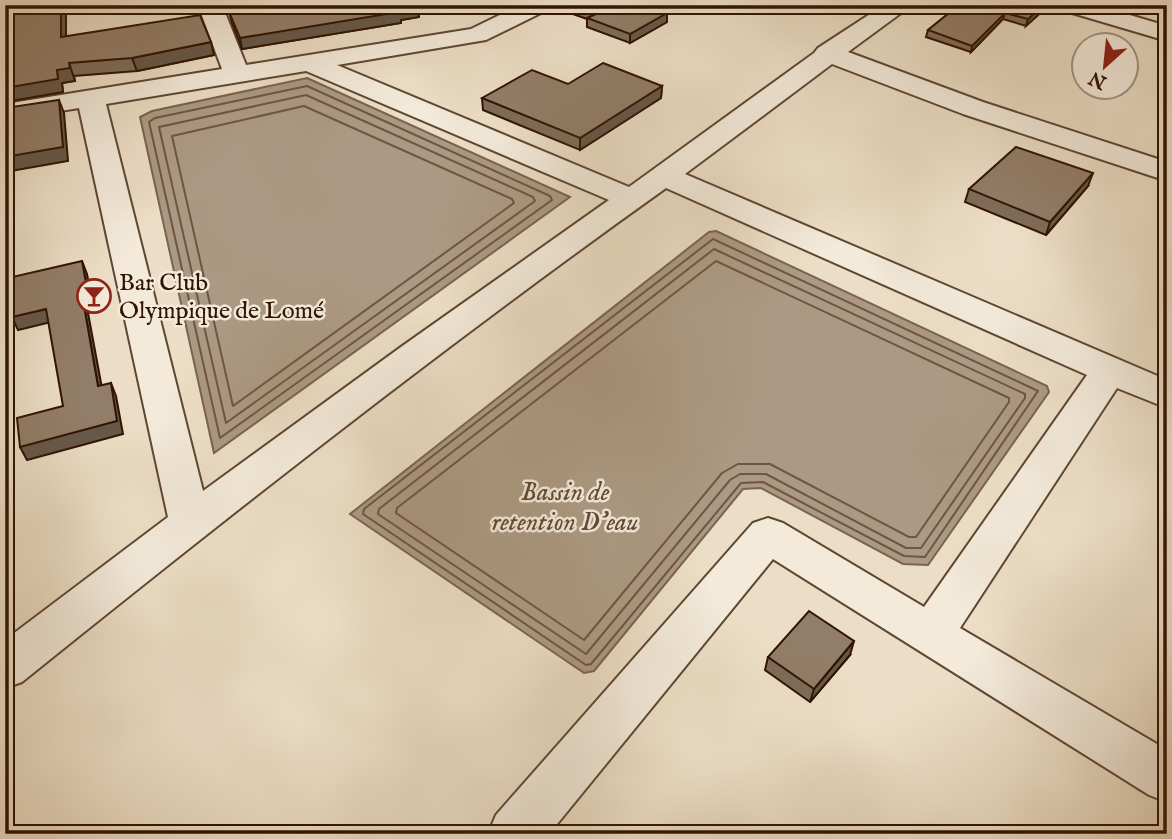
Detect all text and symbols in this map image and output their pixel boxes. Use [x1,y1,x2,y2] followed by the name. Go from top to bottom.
[1070,32,1140,102] north arrow
[1085,65,1112,94] text: N
[119,268,324,327] place label: Bar Club Olympique de Lomé
[75,277,113,315] bar icon: Bar Club Olympique de Lomé
[491,476,639,539] water label: Bassin de retention D'eau

